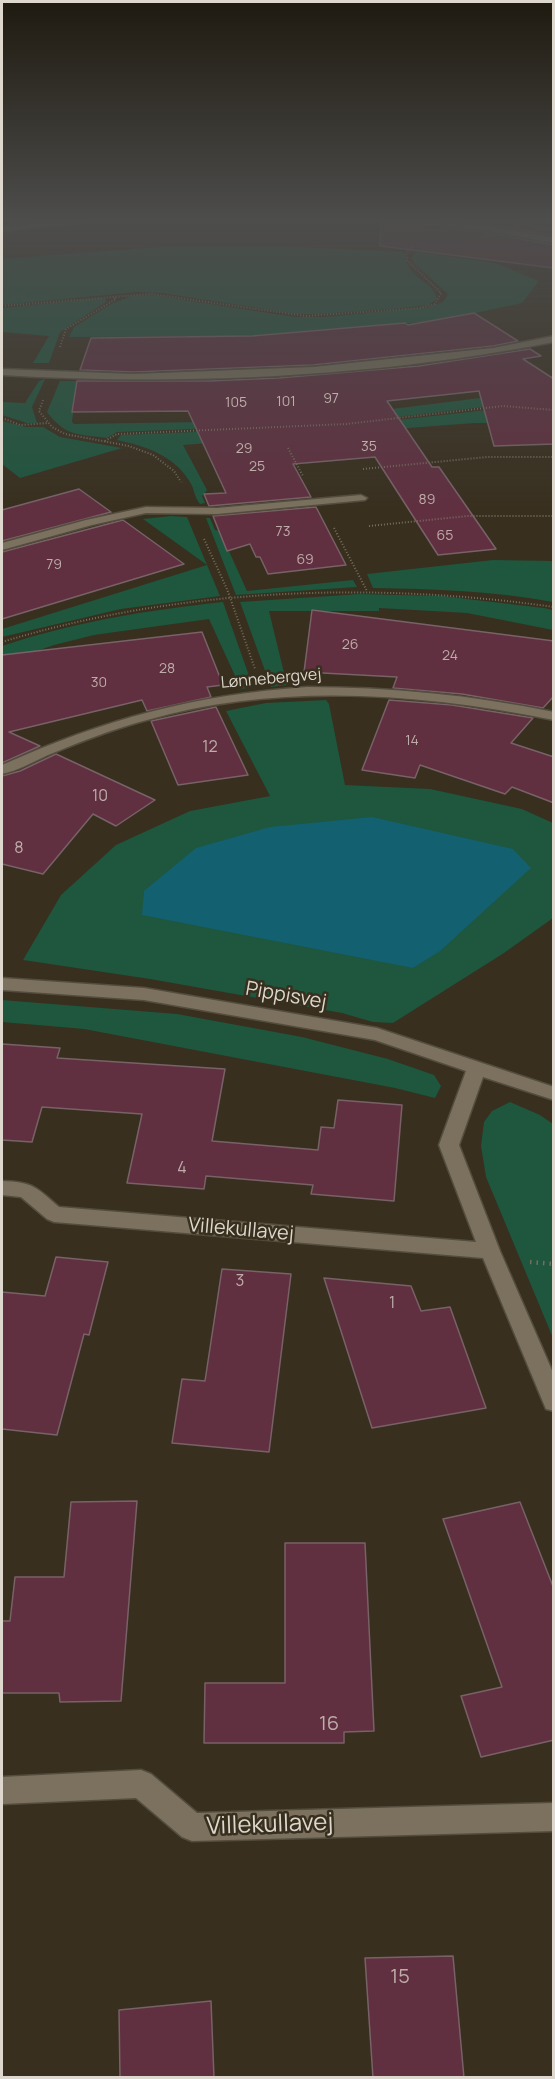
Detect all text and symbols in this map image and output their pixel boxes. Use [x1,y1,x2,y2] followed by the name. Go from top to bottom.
[323,391,339,407] house number: 97
[276,394,296,410] house number: 101
[225,395,247,411] house number: 105
[361,439,377,455] house number: 35
[236,441,252,457] house number: 29
[249,459,265,475] house number: 25
[419,492,435,508] house number: 89
[276,524,290,540] house number: 73
[437,528,453,544] house number: 65
[296,552,314,568] house number: 69
[46,557,62,573] house number: 79
[342,637,358,653] house number: 26
[442,648,458,664] house number: 24
[159,661,175,677] house number: 28
[220,665,322,693] street label: Lønnebergvej
[91,675,107,691] house number: 30
[405,733,419,749] house number: 14
[202,738,218,758] house number: 12
[92,787,108,807] house number: 10
[14,839,24,859] house number: 8
[244,977,328,1015] street label: Pippisvej
[177,1159,187,1179] house number: 4
[187,1213,295,1247] street label: Villekullavej
[236,1272,244,1292] house number: 3
[389,1294,395,1314] house number: 1
[319,1712,339,1736] house number: 16
[206,1808,334,1842] street label: Villekullavej
[390,1965,410,1989] house number: 15

